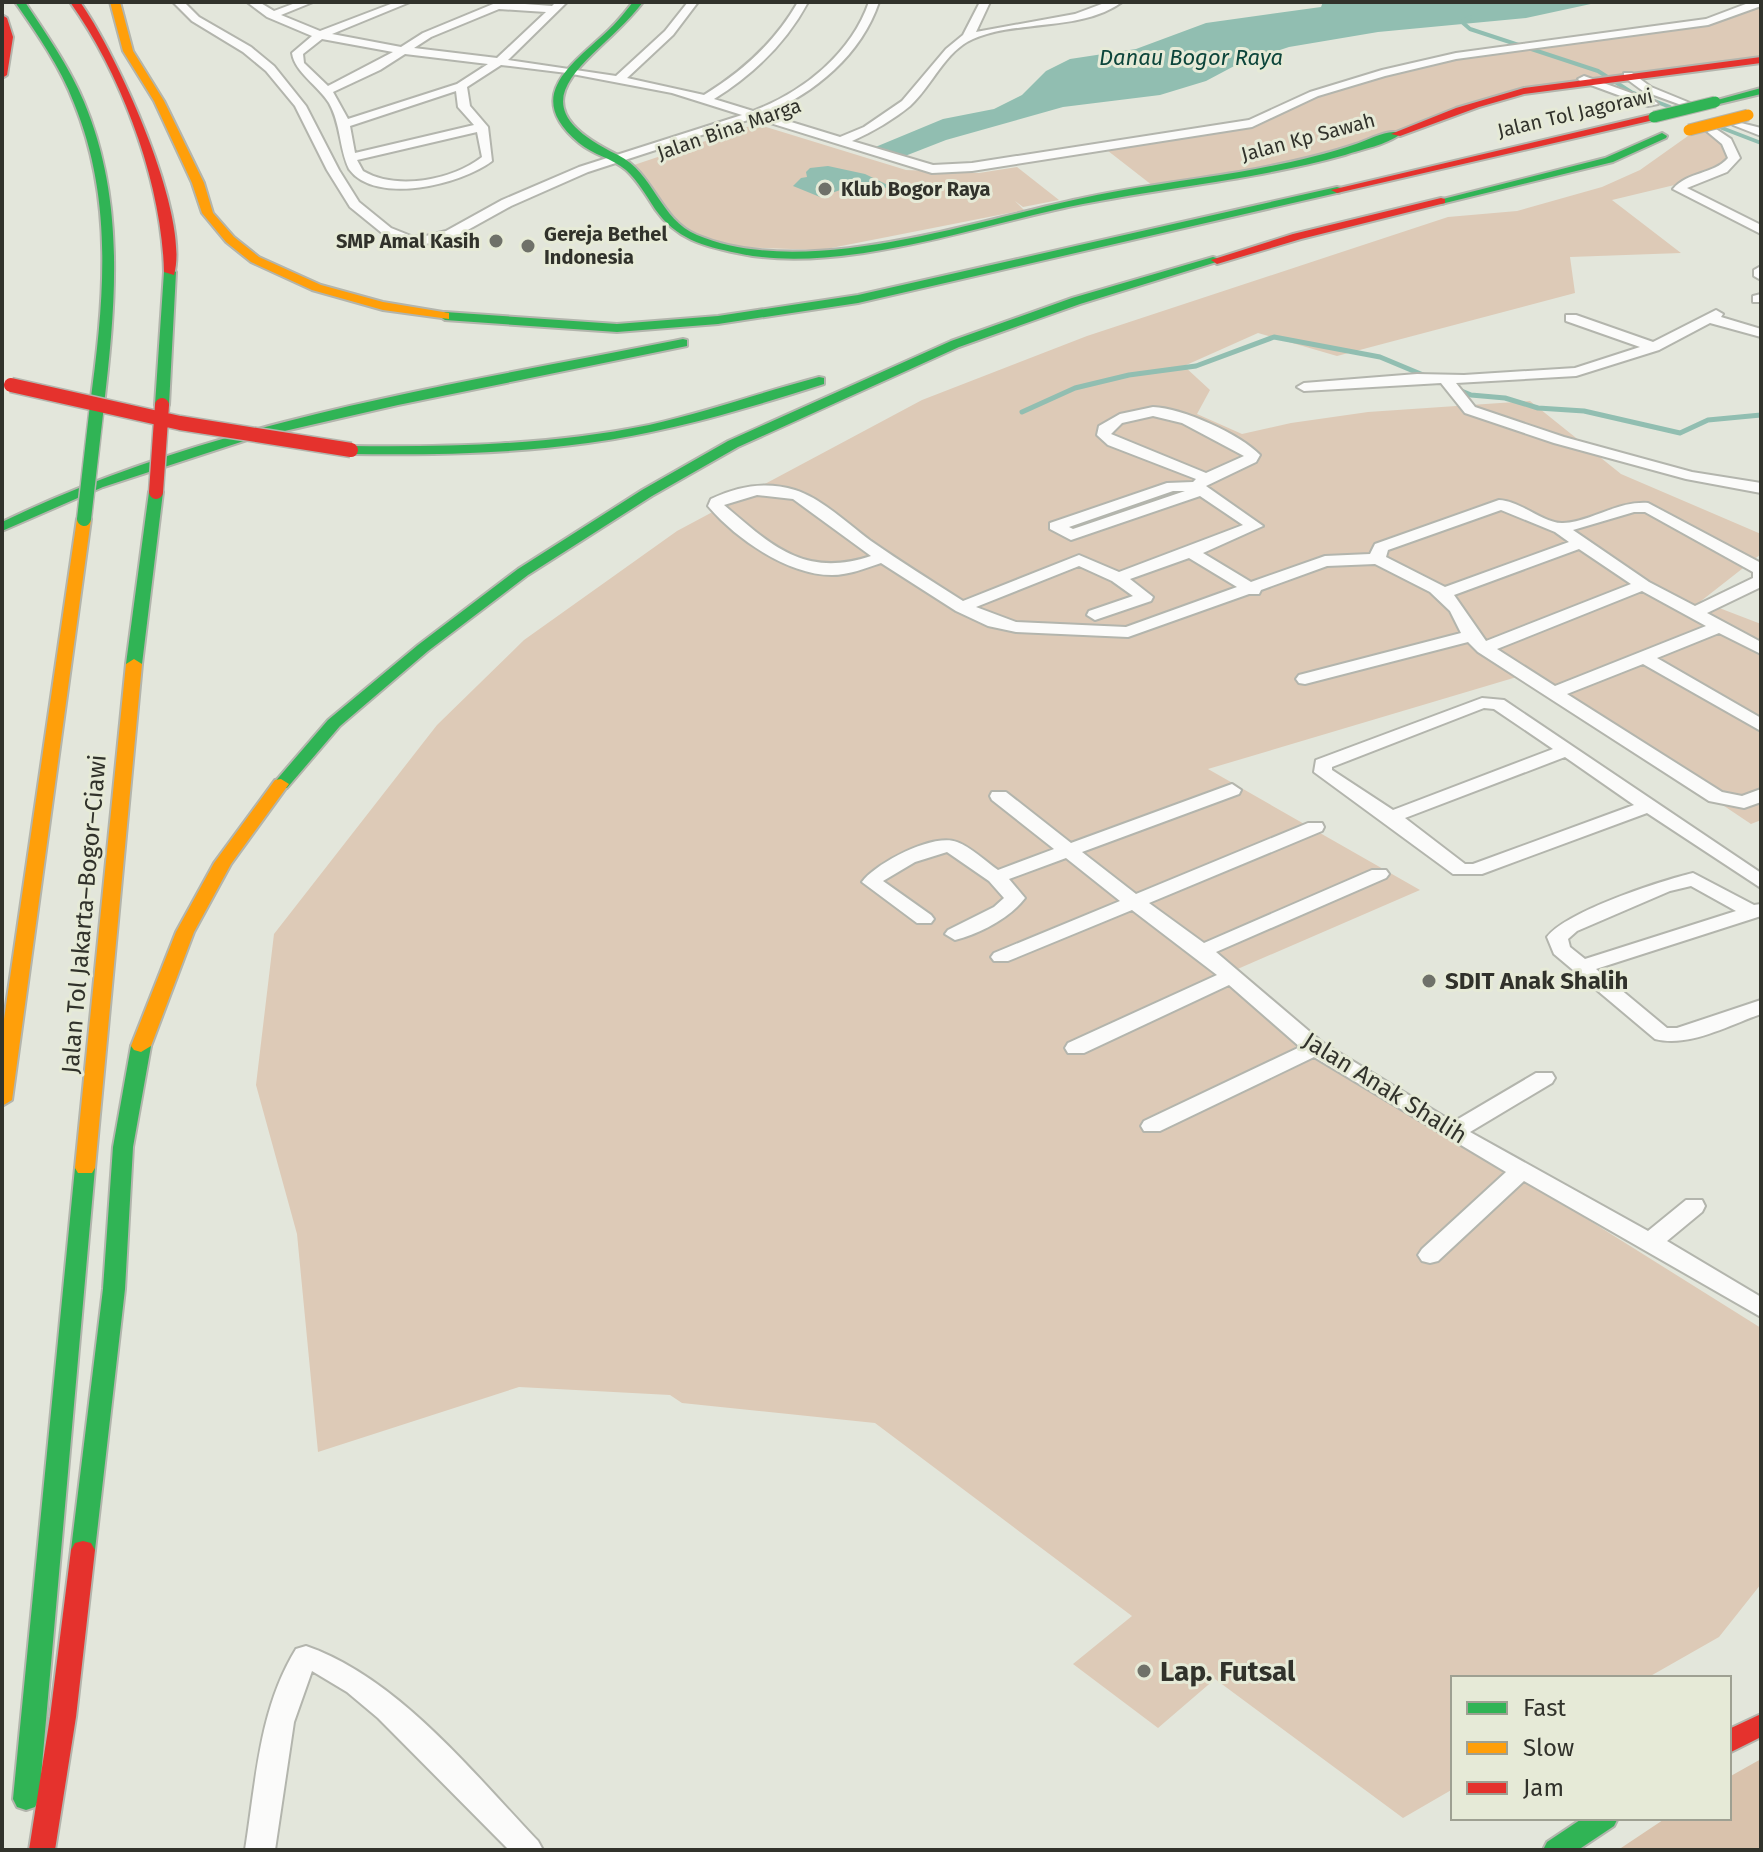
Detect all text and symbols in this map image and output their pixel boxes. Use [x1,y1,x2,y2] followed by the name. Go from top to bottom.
[1099,44,1283,71] water label: Danau Bogor Raya
[1495,83,1655,143] street label: Jalan Tol Jagorawi
[654,93,804,165] street label: Jalan Bina Marga
[1238,108,1378,166] street label: Jalan Kp Sawah
[841,177,990,201] place label: Klub Bogor Raya
[816,180,834,198] marker: Klub Bogor Raya
[544,222,667,269] place label: Gereja Bethel Indonesia
[336,229,480,253] place label: SMP Amal Kasih
[487,232,505,250] marker: SMP Amal Kasih
[519,237,537,255] marker: Gereja Bethel Indonesia
[56,753,112,1075] street label: Jalan Tol Jakarta–Bogor–Ciawi
[1445,967,1628,995] place label: SDIT Anak Shalih
[1420,972,1438,990] marker: SDIT Anak Shalih
[1298,1026,1472,1150] street label: Jalan Anak Shalih
[1160,1655,1296,1688] place label: Lap. Futsal
[1135,1662,1153,1680] marker: Lap. Futsal
[1451,1676,1731,1820] legend
[1523,1694,1566,1722] text: Fast
[1523,1734,1574,1762] text: Slow
[1523,1774,1564,1802] text: Jam

